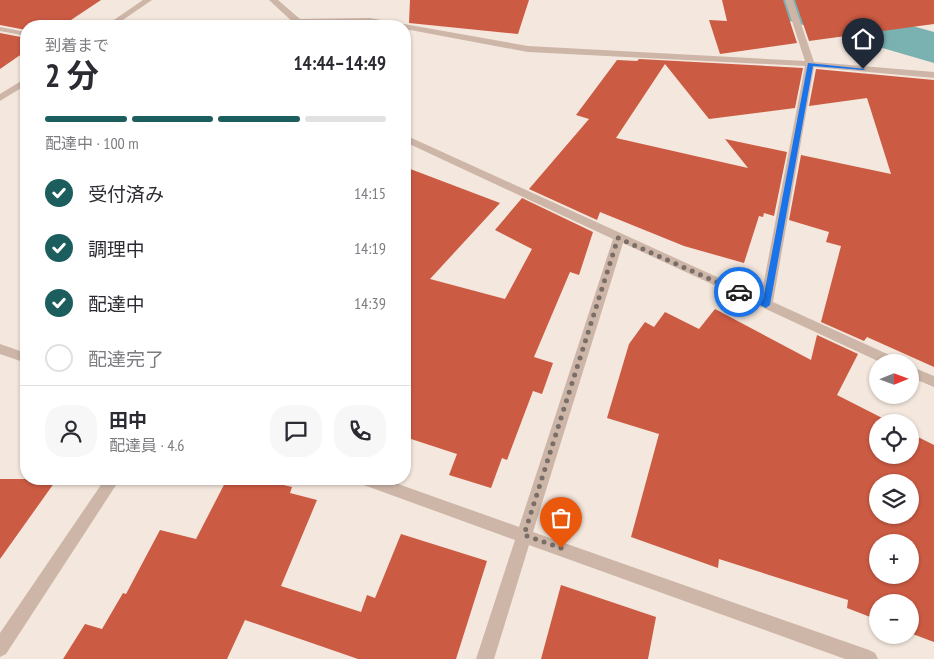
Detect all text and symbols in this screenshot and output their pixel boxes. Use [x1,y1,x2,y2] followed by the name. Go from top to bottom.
[842,18,884,69] pin
[849,25,877,53] icon: home
[45,35,109,55] text: 到着まで
[293,51,386,75] text: 14:44–14:49
[45,54,99,96] text: 2 分
[45,133,139,153] text: 配達中 · 100 m
[45,179,73,207] icon: check
[88,182,164,206] text: 受付済み
[354,183,386,203] text: 14:15
[45,234,73,262] icon: check
[88,237,145,261] text: 調理中
[354,238,386,258] text: 14:19
[714,267,764,317] courier
[725,278,753,306] icon: car
[45,289,73,317] icon: check
[88,292,145,316] text: 配達中
[354,293,386,313] text: 14:39
[88,347,164,371] text: 配達完了
[869,354,919,404] north arrow
[869,354,919,644] map controls
[45,405,97,457] button: person
[270,405,322,457] button: chat
[334,405,386,457] button: phone
[109,408,147,432] text: 田中
[869,414,919,464] button: locate
[109,435,184,455] text: 配達員 · 4.6
[869,474,919,524] button: layers
[540,497,582,548] pin
[547,504,575,532] icon: bag
[869,534,919,584] button: +
[869,594,919,644] button: −

